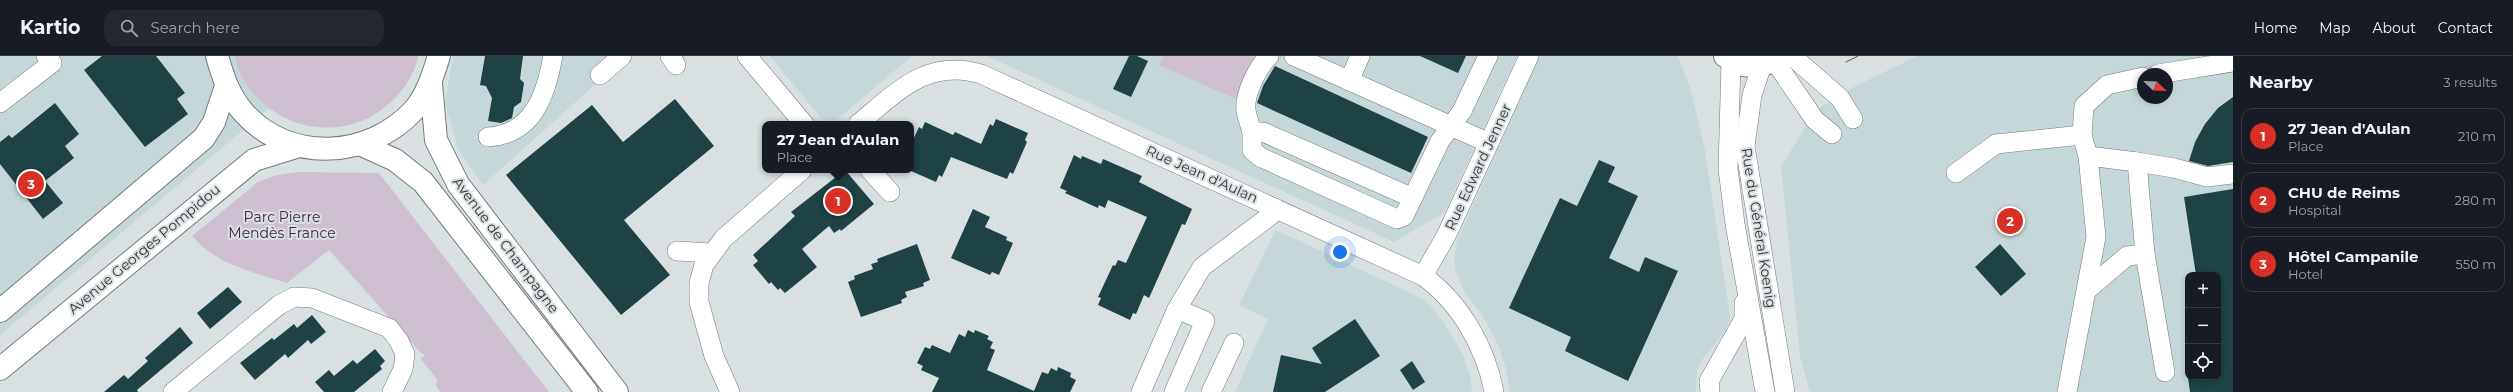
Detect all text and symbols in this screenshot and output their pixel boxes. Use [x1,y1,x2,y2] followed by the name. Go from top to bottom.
[104,10,384,46] search box
[20,16,80,39] text: Kartio
[118,17,140,39] icon: search
[150,18,240,37] text: Search here
[2254,19,2297,37] text: Home
[2319,19,2350,37] text: Map
[2372,19,2416,37] text: About
[2438,19,2493,37] text: Contact
[2137,68,2173,104] north arrow
[2249,72,2313,92] text: Nearby
[2443,74,2497,90] text: 3 results
[1441,100,1515,233] street label: Rue Edward Jenner
[2288,119,2411,138] text: 27 Jean d'Aulan
[762,121,914,173] popup
[2260,128,2266,144] text: 1
[2458,128,2496,144] text: 210 m
[777,130,899,149] text: 27 Jean d'Aulan
[2288,138,2324,154] text: Place
[1143,141,1261,207] street label: Rue Jean d'Aulan
[1737,147,1781,309] street label: Rue du Général Koenig
[777,149,812,165] text: Place
[18,169,44,199] pin: 3
[449,173,563,317] street label: Avenue de Champagne
[64,180,224,318] street label: Avenue Georges Pompidou
[2288,183,2400,202] text: CHU de Reims
[825,186,851,216] pin: 1
[2259,192,2267,208] text: 2
[2455,192,2496,208] text: 280 m
[2288,202,2341,218] text: Hospital
[1997,206,2023,236] pin: 2
[228,208,336,242] park label: Parc Pierre Mendès France
[1330,242,1350,262] your location
[2288,247,2419,266] text: Hôtel Campanile
[2259,256,2267,272] text: 3
[2456,256,2496,272] text: 550 m
[2288,266,2323,282] text: Hotel
[2185,272,2221,380] map controls
[2185,272,2221,308] button: +
[2185,308,2221,344] button: −
[2185,344,2221,380] button: locate

